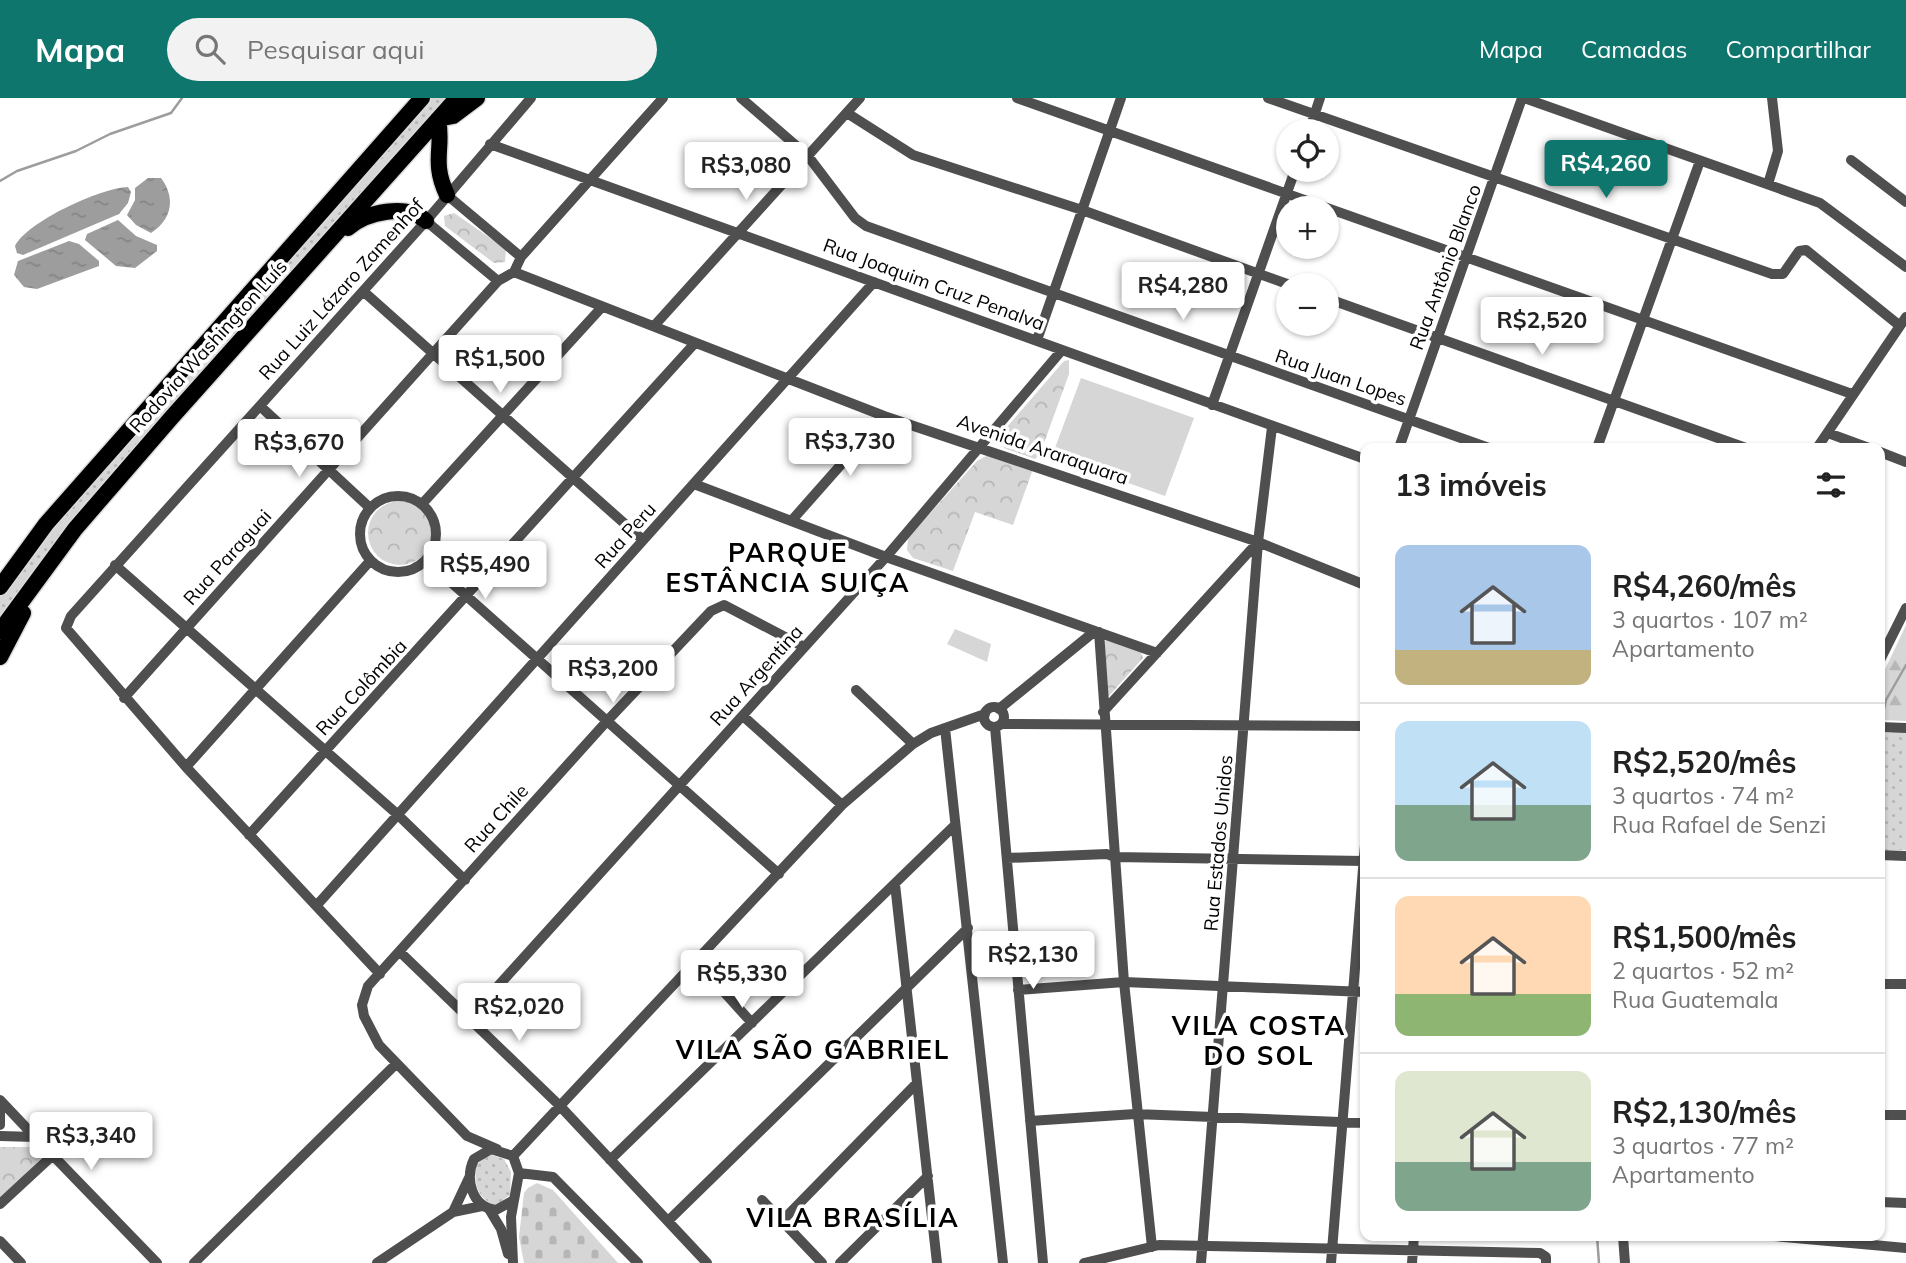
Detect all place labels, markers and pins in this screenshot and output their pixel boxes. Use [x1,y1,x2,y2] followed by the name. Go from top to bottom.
[1541,140,1671,200] pin: R$4,260
[681,142,811,202] pin: R$3,080
[1118,262,1248,322] pin: R$4,280
[1477,298,1607,357] pin: R$2,520
[435,336,565,395] pin: R$1,500
[785,418,915,478] pin: R$3,730
[234,420,364,479] pin: R$3,670
[420,542,550,601] pin: R$5,490
[548,646,678,705] pin: R$3,200
[968,932,1098,991] pin: R$2,130
[677,950,807,1010] pin: R$5,330
[454,984,584,1043] pin: R$2,020
[26,1112,156,1172] pin: R$3,340

